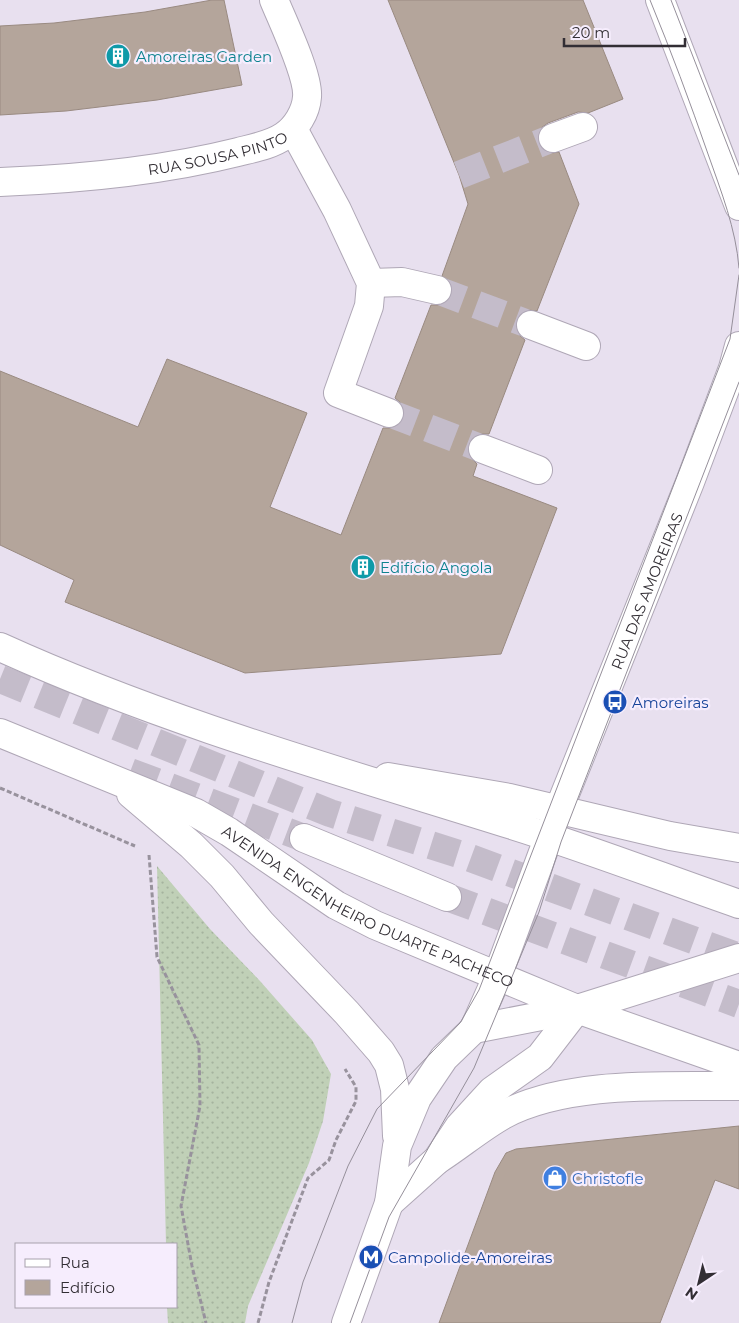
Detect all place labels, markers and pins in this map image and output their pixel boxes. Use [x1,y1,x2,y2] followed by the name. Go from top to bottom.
[105,43,131,69] building icon: Amoreiras Garden
[136,47,272,66] place label: Amoreiras Garden
[350,554,376,580] building icon: Edifício Angola
[380,558,492,577] place label: Edifício Angola
[602,689,628,715] bus stop icon: Amoreiras
[632,693,709,712] place label: Amoreiras
[542,1165,568,1191] shop icon: Christofle
[572,1169,643,1188] place label: Christofle
[358,1244,384,1270] metro station icon: Campolide-Amoreiras
[388,1248,552,1267] place label: Campolide-Amoreiras

